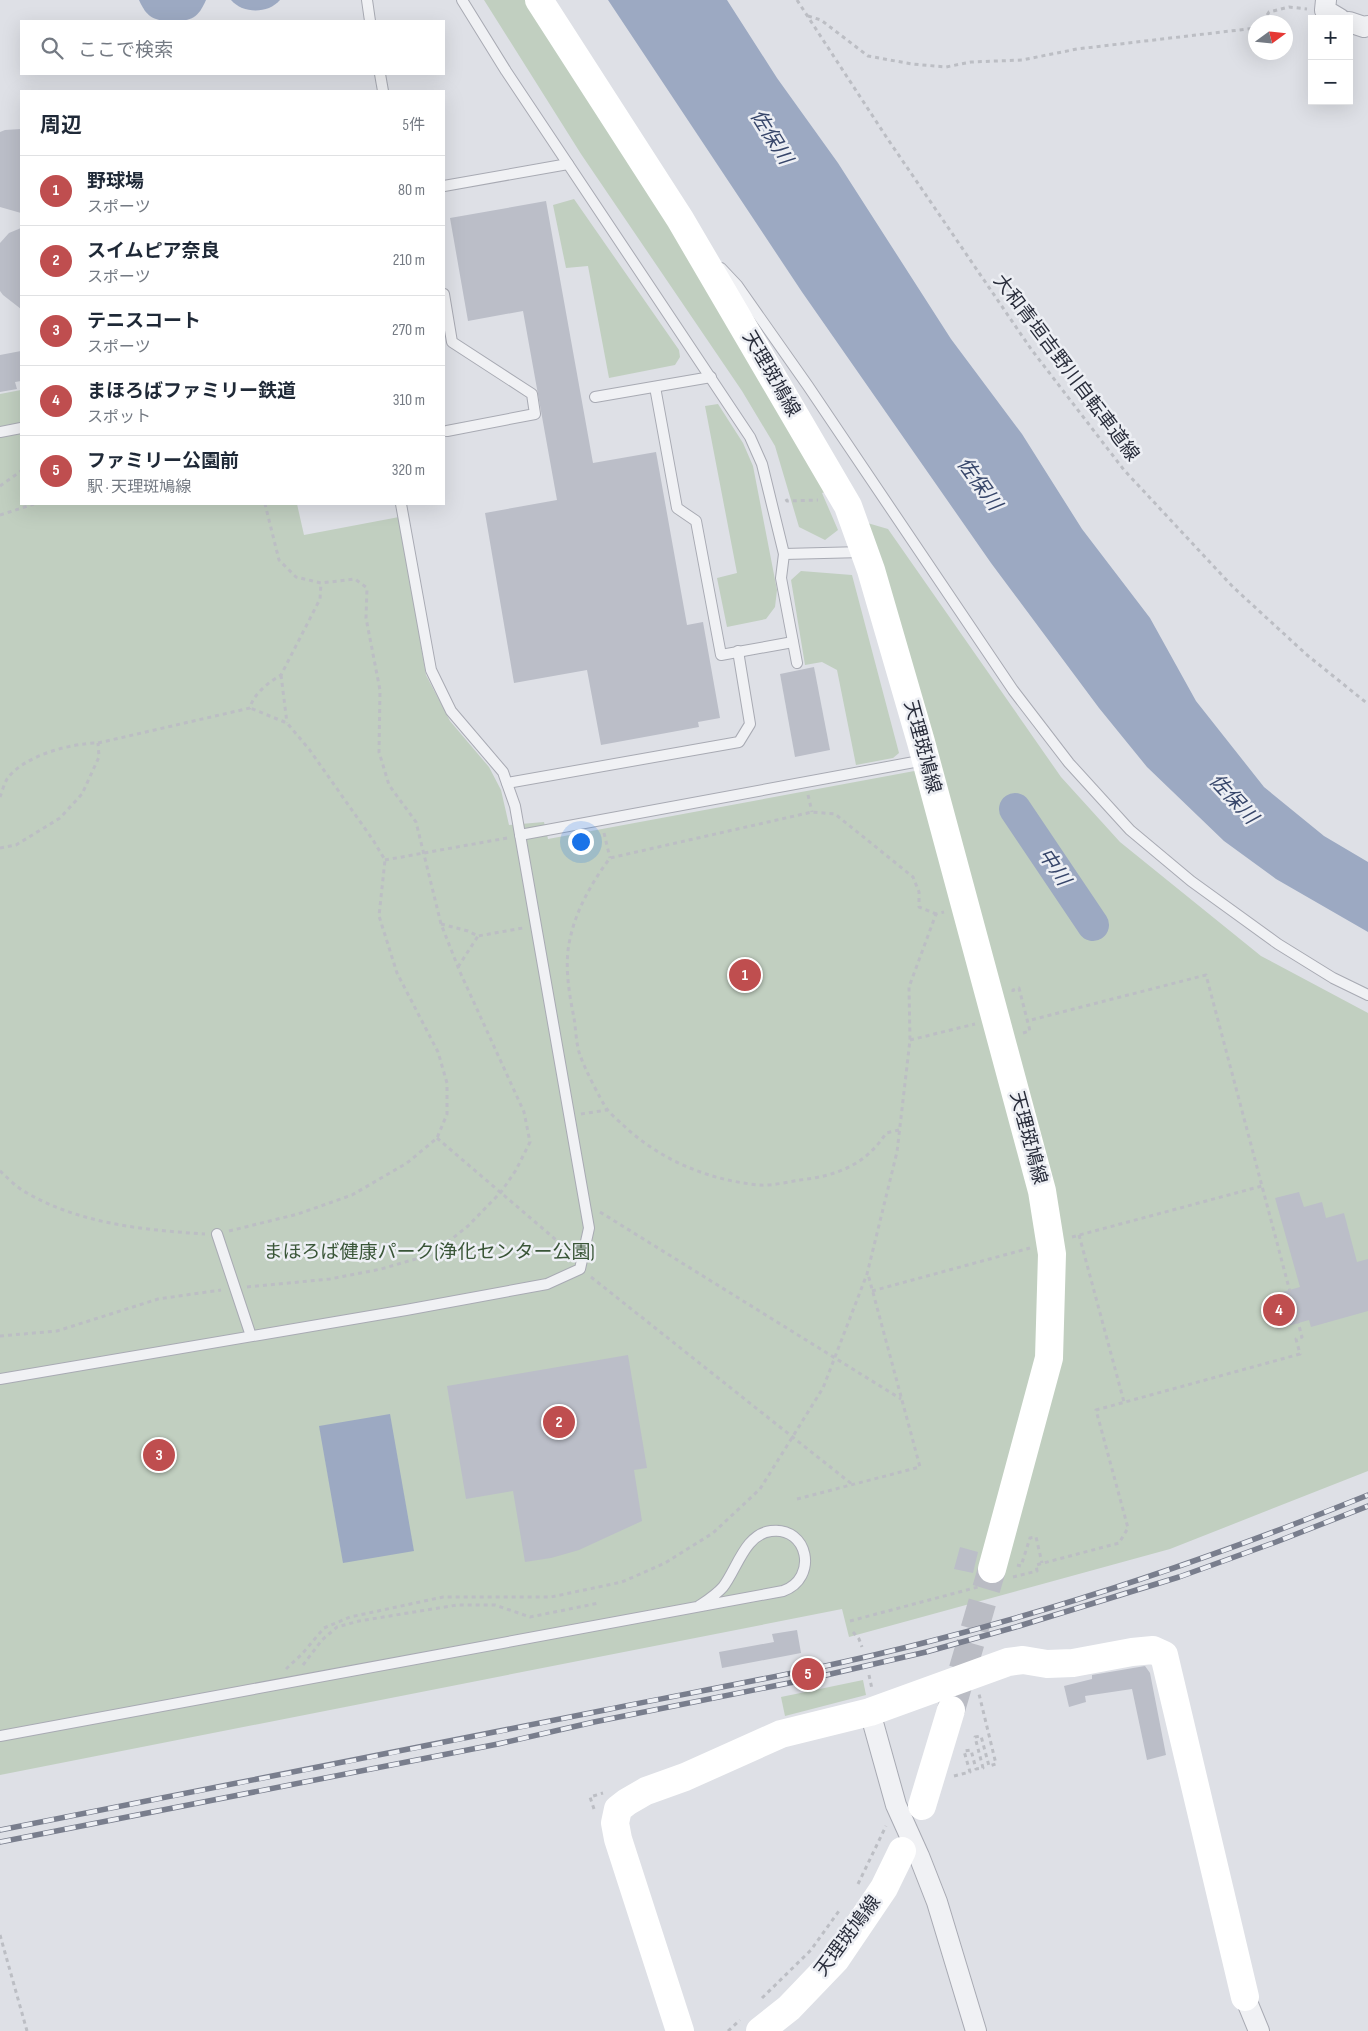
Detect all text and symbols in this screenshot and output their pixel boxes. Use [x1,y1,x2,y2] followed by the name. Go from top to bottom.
[1248,15,1293,60] north arrow
[1308,15,1353,105] map controls
[1308,15,1353,60] button: +
[20,20,445,75] search box
[38,34,66,62] icon: search
[78,39,173,62] text: ここで検索
[1308,60,1353,105] button: −
[745,105,798,170] water label: 佐保川
[40,113,82,138] text: 周辺
[403,116,425,135] text: 5件
[87,170,144,193] text: 野球場
[53,181,59,200] text: 1
[398,181,425,200] text: 80 m
[87,198,151,217] text: スポーツ
[87,240,220,263] text: スイムピア奈良
[52,251,60,270] text: 2
[393,251,425,270] text: 210 m
[87,268,151,287] text: スポーツ
[988,270,1144,466] street label: 大和青垣吉野川自転車道線
[87,310,201,333] text: テニスコート
[52,321,60,340] text: 3
[392,321,425,340] text: 270 m
[737,327,805,421] street label: 天理斑鳩線
[87,338,151,357] text: スポーツ
[87,380,296,403] text: まほろばファミリー鉄道
[52,391,60,410] text: 4
[393,391,425,410] text: 310 m
[87,408,151,427] text: スポット
[87,450,239,473] text: ファミリー公園前
[952,453,1008,517] water label: 佐保川
[52,461,60,480] text: 5
[392,461,425,480] text: 320 m
[87,478,191,497] text: 駅 · 天理斑鳩線
[899,698,945,796] street label: 天理斑鳩線
[1204,769,1264,831] water label: 佐保川
[568,829,594,855] your location
[1033,844,1076,892] water label: 中川
[729,956,761,994] pin: 1
[1005,1089,1051,1187] street label: 天理斑鳩線
[263,1241,595,1264] park label: まほろば健康パーク(浄化センター公園)
[1263,1291,1295,1329] pin: 4
[543,1403,575,1441] pin: 2
[143,1436,175,1474] pin: 3
[792,1655,824,1693] pin: 5
[810,1891,886,1981] street label: 天理斑鳩線

